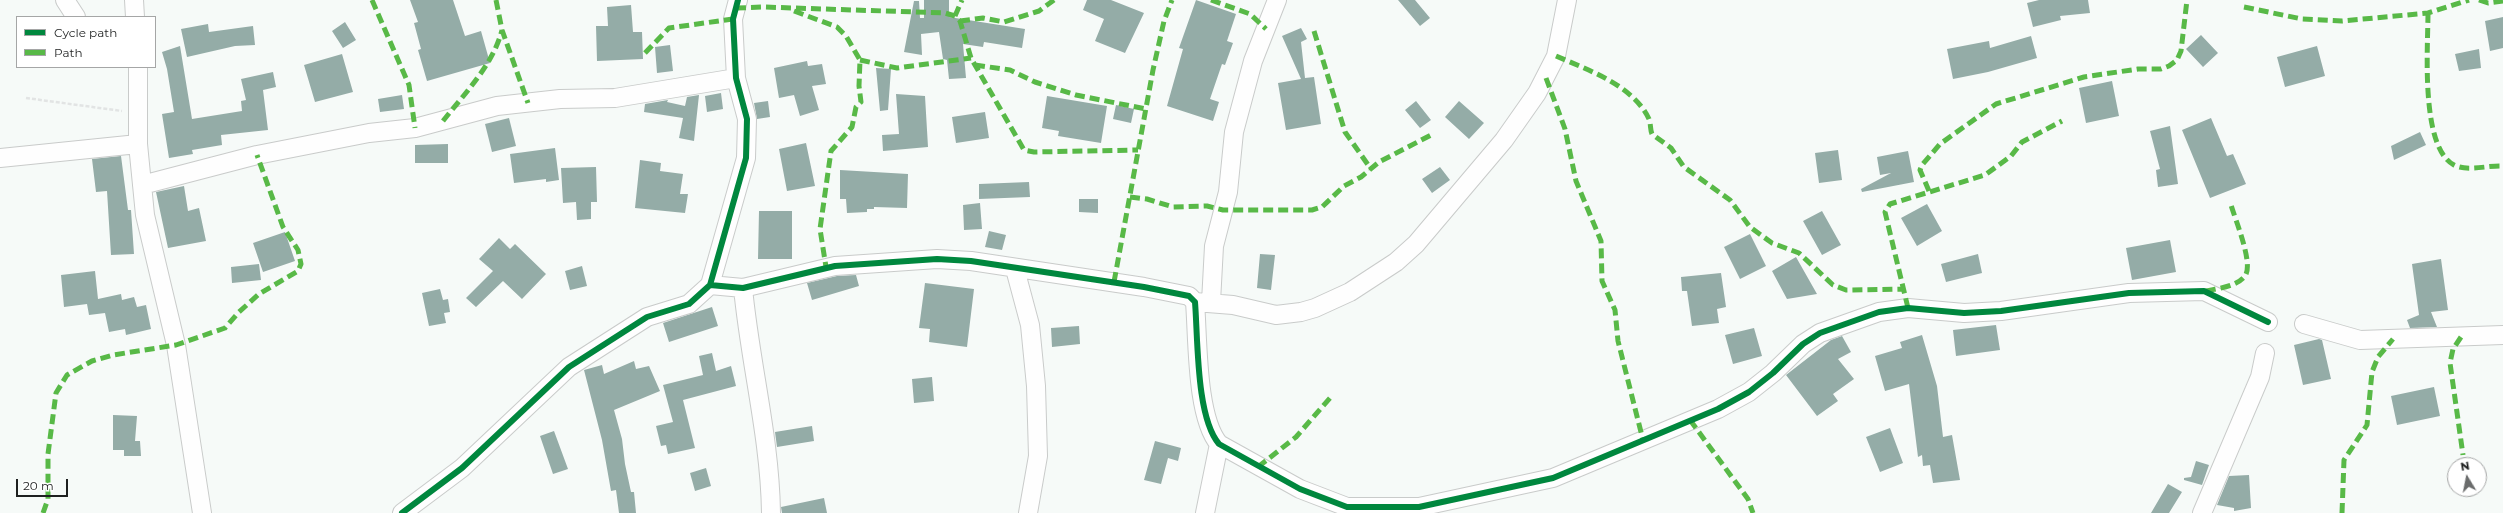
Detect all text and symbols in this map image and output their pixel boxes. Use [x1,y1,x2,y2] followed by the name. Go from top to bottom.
[16,16,156,68] legend
[54,25,117,40] text: Cycle path
[54,45,83,60] text: Path
[2447,457,2487,497] north arrow
[2459,459,2471,474] text: N
[18,471,70,497] scale bar
[23,478,54,493] text: 20 m

